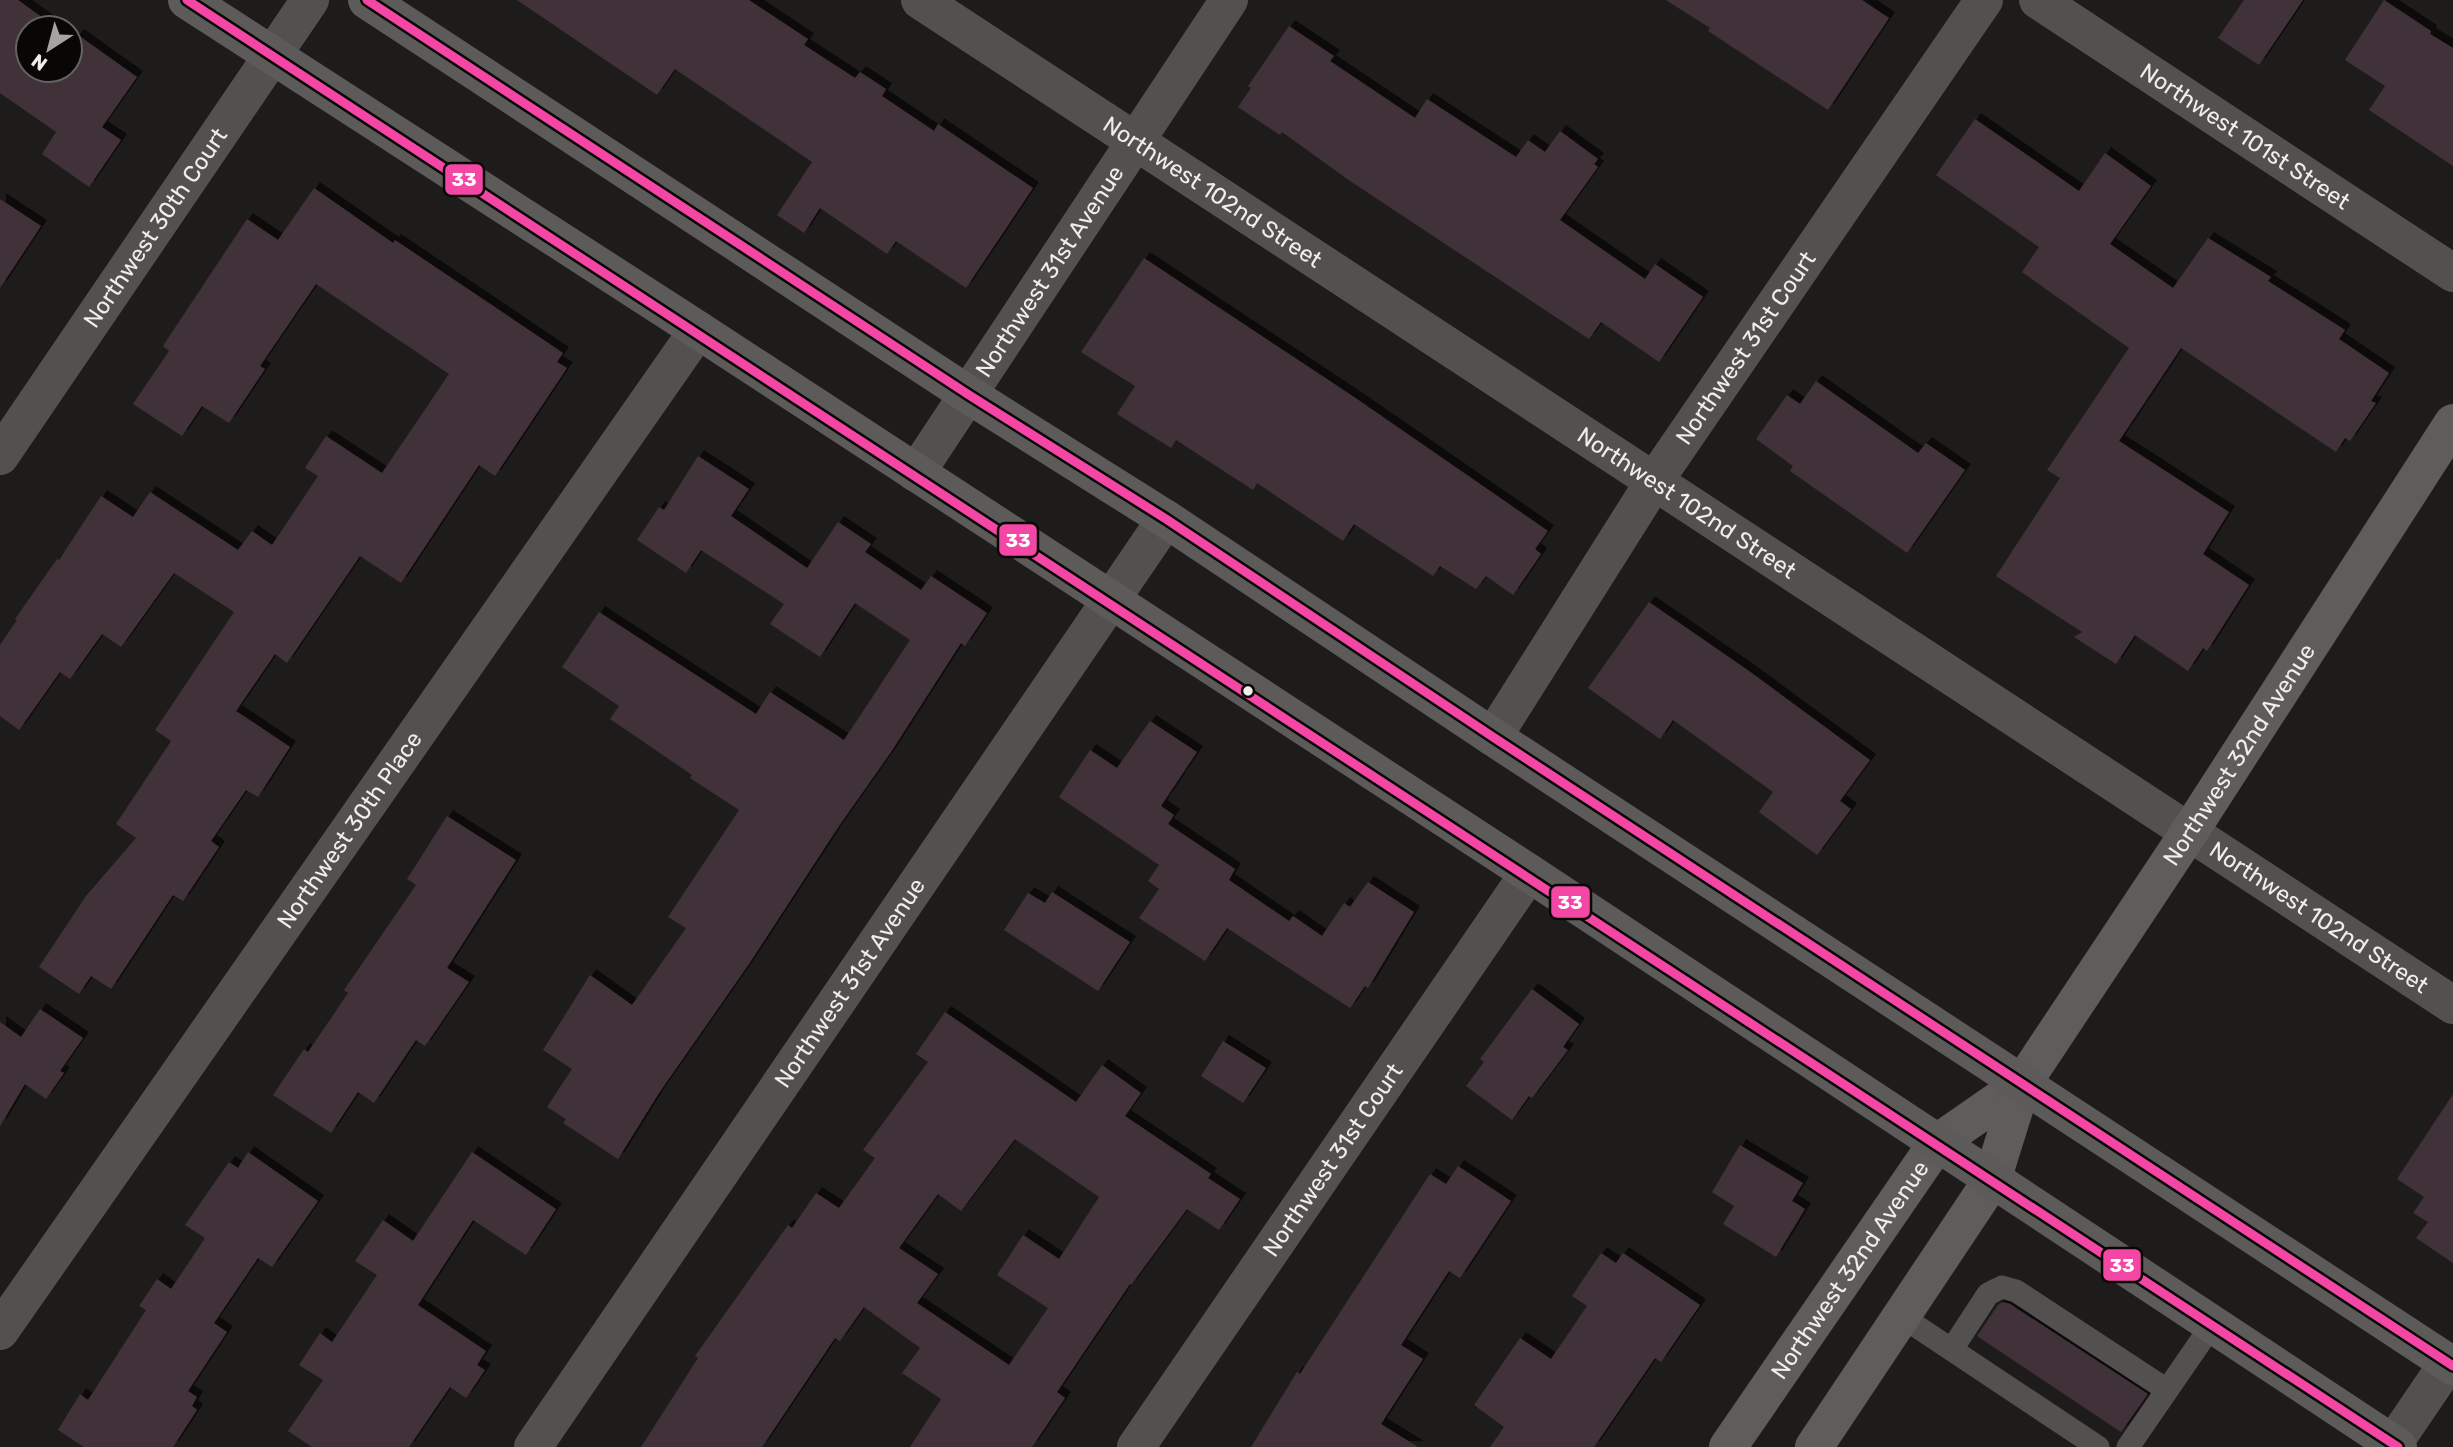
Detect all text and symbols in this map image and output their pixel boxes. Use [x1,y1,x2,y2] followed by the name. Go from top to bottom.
[14,14,84,84] north arrow
[27,49,52,76] text: N
[2135,57,2355,215] street label: Northwest 101st Street
[1098,110,1327,274] street label: Northwest 102nd Street
[77,123,233,333] street label: Northwest 30th Court
[969,160,1130,382] street label: Northwest 31st Avenue
[444,163,484,196] line badge: 33
[451,168,477,191] text: 33
[1670,246,1822,450] street label: Northwest 31st Court
[1572,421,1802,585] street label: Northwest 102nd Street
[998,523,1038,557] line badge: 33
[1005,529,1031,552] text: 33
[2157,638,2321,871] street label: Northwest 32nd Avenue
[1241,684,1255,698] unlabelled marker
[271,726,428,934] street label: Northwest 30th Place
[2204,835,2434,999] street label: Northwest 102nd Street
[768,872,931,1093] street label: Northwest 31st Avenue
[1550,885,1591,919] line badge: 33
[1557,891,1583,914] text: 33
[1257,1058,1409,1262] street label: Northwest 31st Court
[1765,1155,1935,1384] street label: Northwest 32nd Avenue
[2102,1248,2142,1282] line badge: 33
[2109,1254,2135,1277] text: 33

